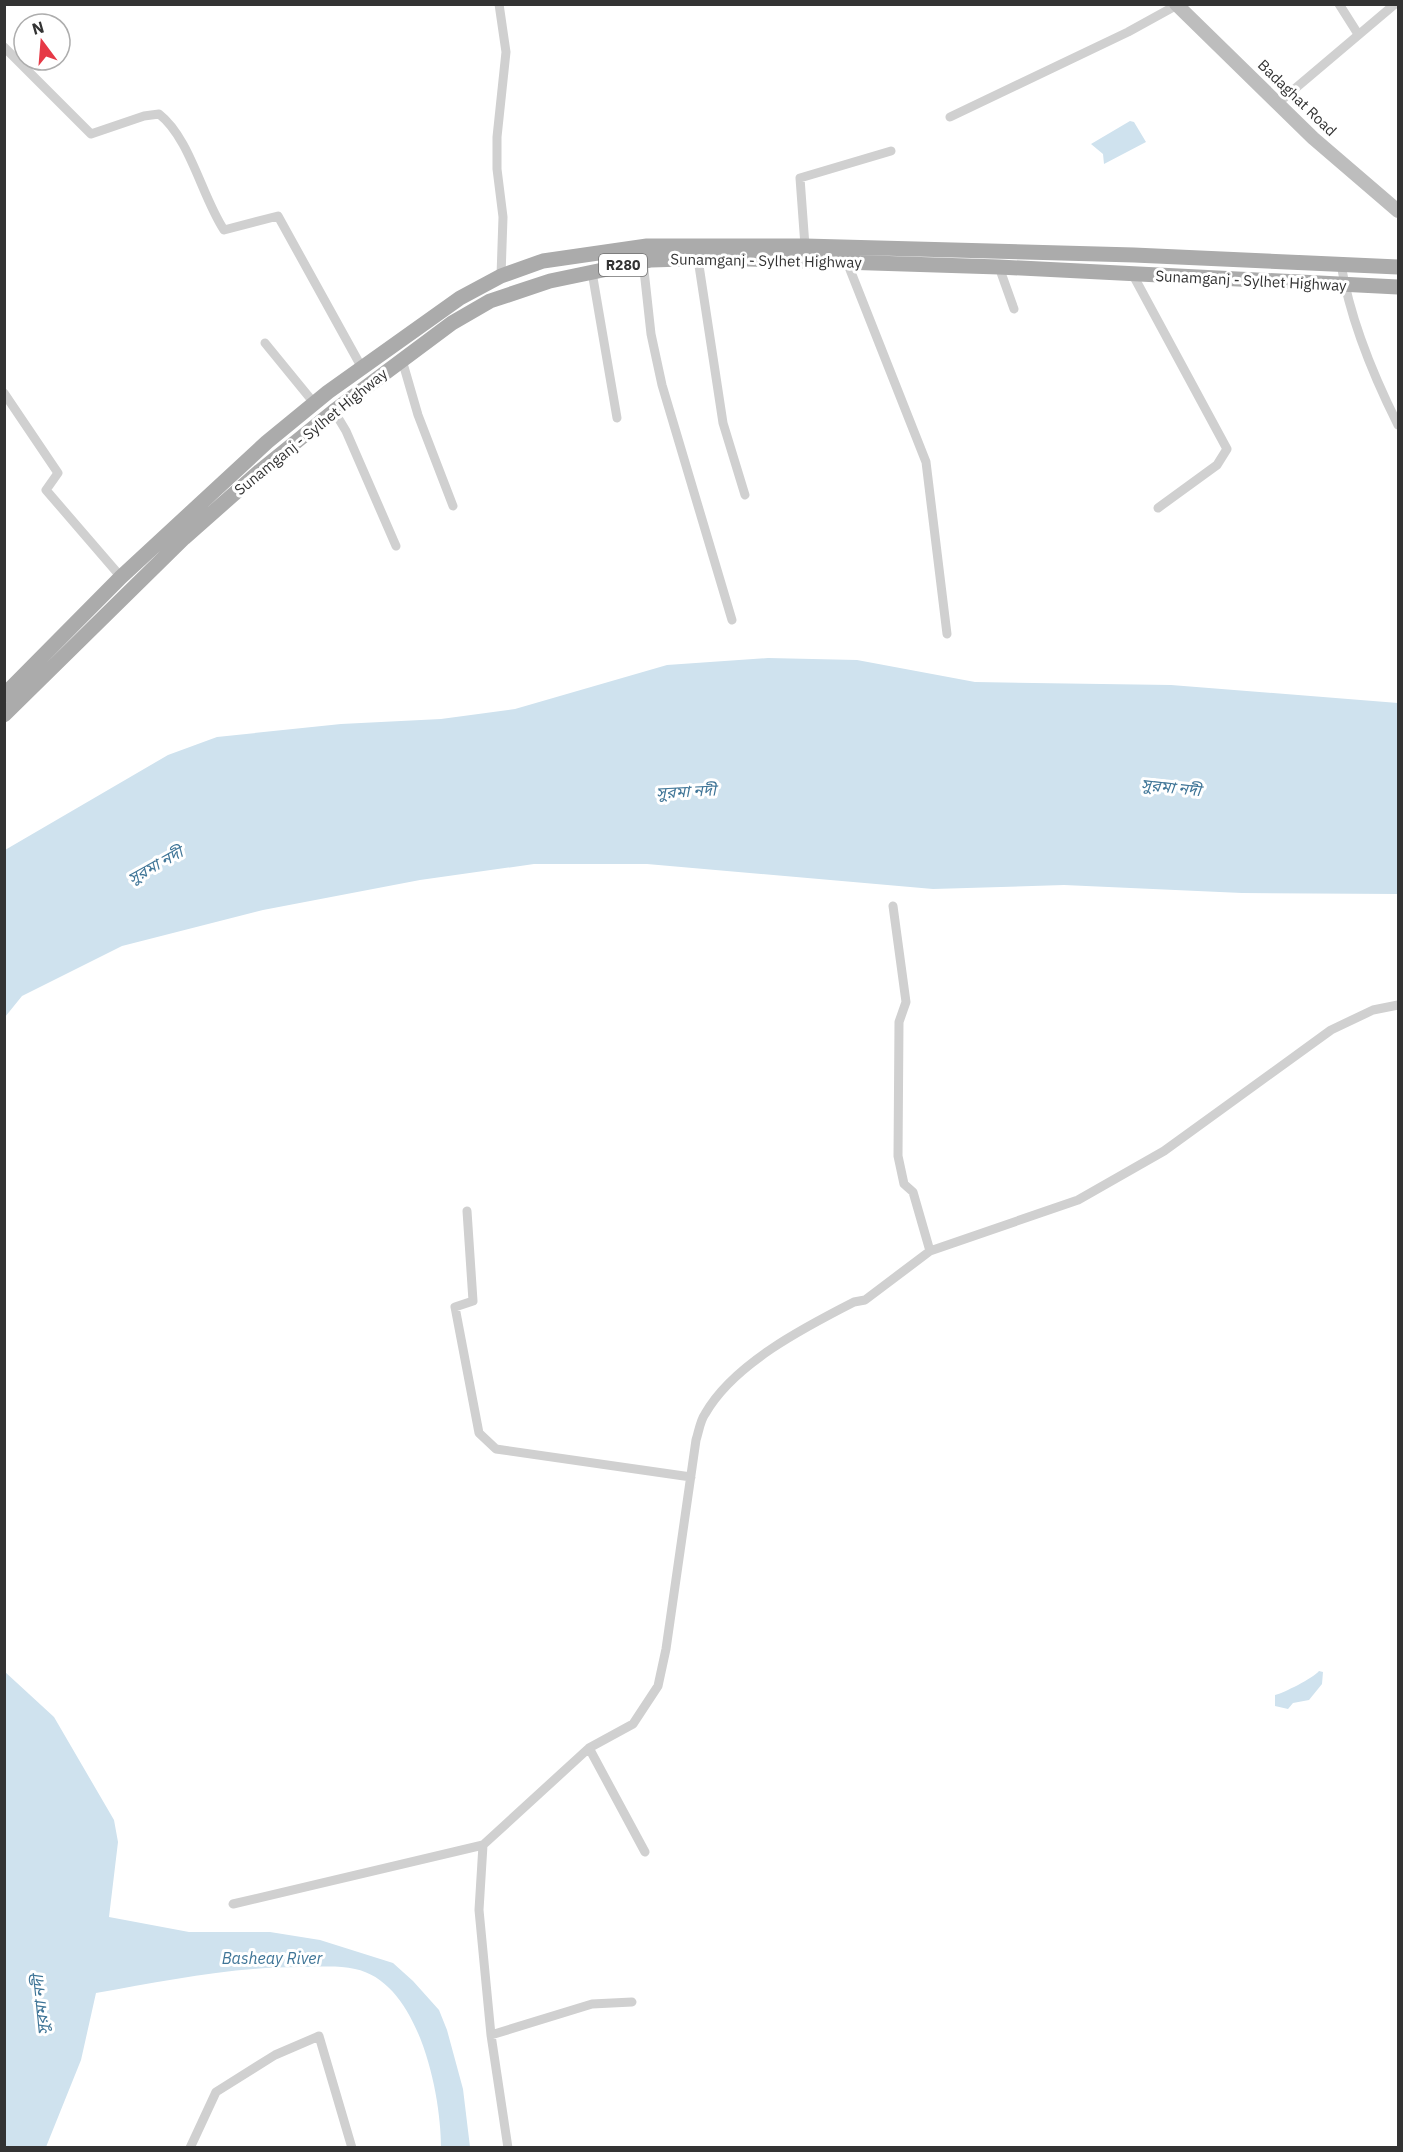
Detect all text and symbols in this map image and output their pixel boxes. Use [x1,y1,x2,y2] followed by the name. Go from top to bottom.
[12,12,72,72] north arrow
[30,16,46,39] text: N
[1254,55,1341,140] street label: Badaghat Road
[670,249,862,272] street label: Sunamganj - Sylhet Highway
[599,254,647,276] road number: R280
[1155,266,1348,295] street label: Sunamganj - Sylhet Highway
[230,364,391,499] street label: Sunamganj - Sylhet Highway
[1140,774,1205,800] water label: সুরমা নদী
[655,779,719,803] water label: সুরমা নদী
[124,840,189,888] water label: সুরমা নদী
[222,1948,324,1968] water label: Basheay River
[27,1971,53,2036] water label: সুরমা নদী

